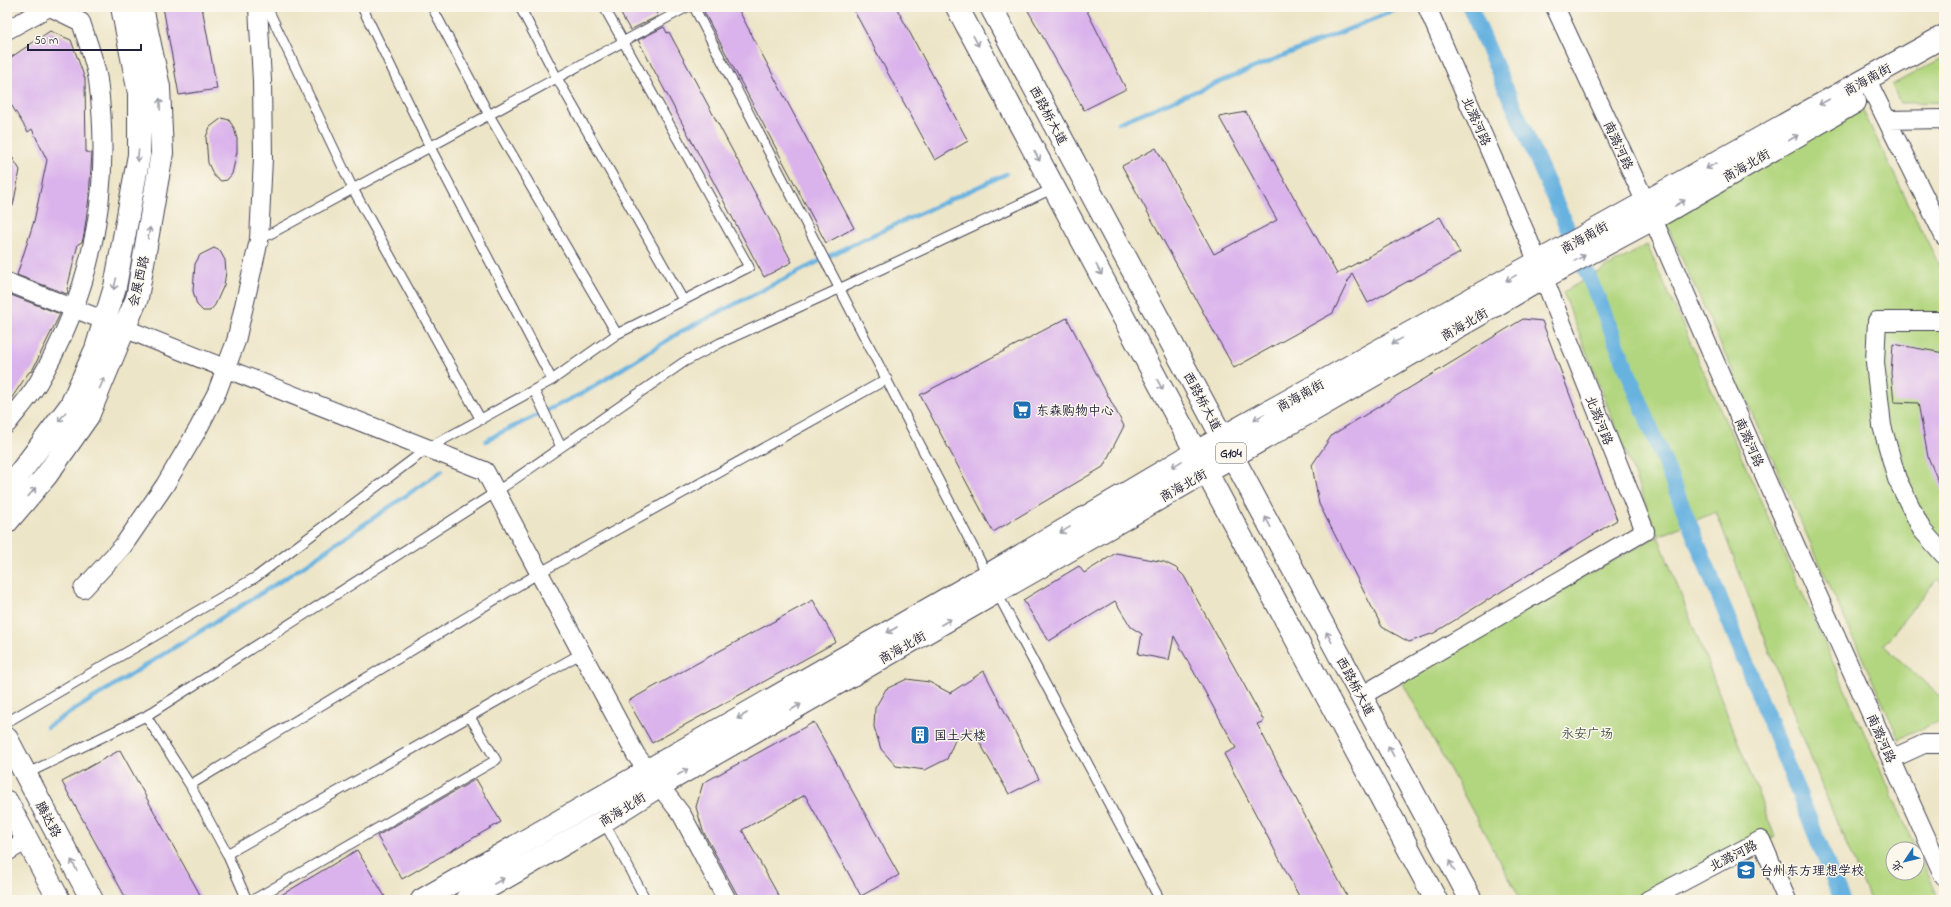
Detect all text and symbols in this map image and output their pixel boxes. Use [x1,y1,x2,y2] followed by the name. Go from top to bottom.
[28,26,141,52] scale bar
[34,32,58,50] text: 50 m
[972,35,980,47] one-way arrow
[1840,59,1895,101] street label: 商海南街
[1024,83,1071,149] street label: 西路桥大道
[1456,94,1495,149] street label: 北潞河路
[156,98,163,111] one-way arrow
[1818,99,1830,107] one-way arrow
[1598,118,1637,173] street label: 南潞河路
[1787,134,1799,142] one-way arrow
[1719,145,1774,188] street label: 商海北街
[134,149,142,162] one-way arrow
[1034,150,1042,162] one-way arrow
[1705,163,1717,171] one-way arrow
[1674,198,1686,206] one-way arrow
[1557,217,1612,259] street label: 商海南街
[145,227,153,240] one-way arrow
[124,254,155,309] street label: 会展西路
[1574,254,1586,261] one-way arrow
[1095,264,1103,276] one-way arrow
[1505,274,1517,282] one-way arrow
[111,277,119,290] one-way arrow
[1437,304,1492,347] street label: 商海北街
[1391,337,1403,345] one-way arrow
[1178,369,1225,435] street label: 西路桥大道
[1273,375,1328,417] street label: 商海南街
[99,378,106,390] one-way arrow
[1157,379,1165,391] one-way arrow
[1580,393,1617,448] street label: 北潞河路
[1011,399,1033,421] supermarket icon: 东森购物中心
[1036,402,1114,421] place label: 东森购物中心
[58,412,66,423] one-way arrow
[1253,414,1265,422] one-way arrow
[1729,415,1768,470] street label: 南潞河路
[1216,443,1246,463] road number: G104
[1171,460,1183,468] one-way arrow
[1156,465,1211,508] street label: 商海北街
[27,487,36,497] one-way arrow
[1264,516,1271,528] one-way arrow
[1060,526,1071,534] one-way arrow
[940,617,952,625] one-way arrow
[875,627,930,670] street label: 商海北街
[886,627,898,635] one-way arrow
[1325,631,1333,643] one-way arrow
[1331,654,1378,720] street label: 西路桥大道
[790,703,802,711] one-way arrow
[1861,711,1900,766] street label: 南潞河路
[737,712,749,720] one-way arrow
[909,724,931,746] building icon: 国土大楼
[1561,725,1613,744] park label: 永安广场
[934,727,986,746] place label: 国土大楼
[1387,745,1394,757] one-way arrow
[677,767,689,775] one-way arrow
[596,788,650,832] street label: 商海北街
[30,798,65,841] street label: 腾达路
[1706,836,1761,877] street label: 北潞河路
[1885,841,1925,881] north arrow
[1888,857,1907,875] text: 北
[1735,859,1757,881] school or university icon: 台州东方理想学校
[69,860,77,872] one-way arrow
[1448,860,1456,872] one-way arrow
[1760,862,1864,881] place label: 台州东方理想学校
[493,876,505,884] one-way arrow

